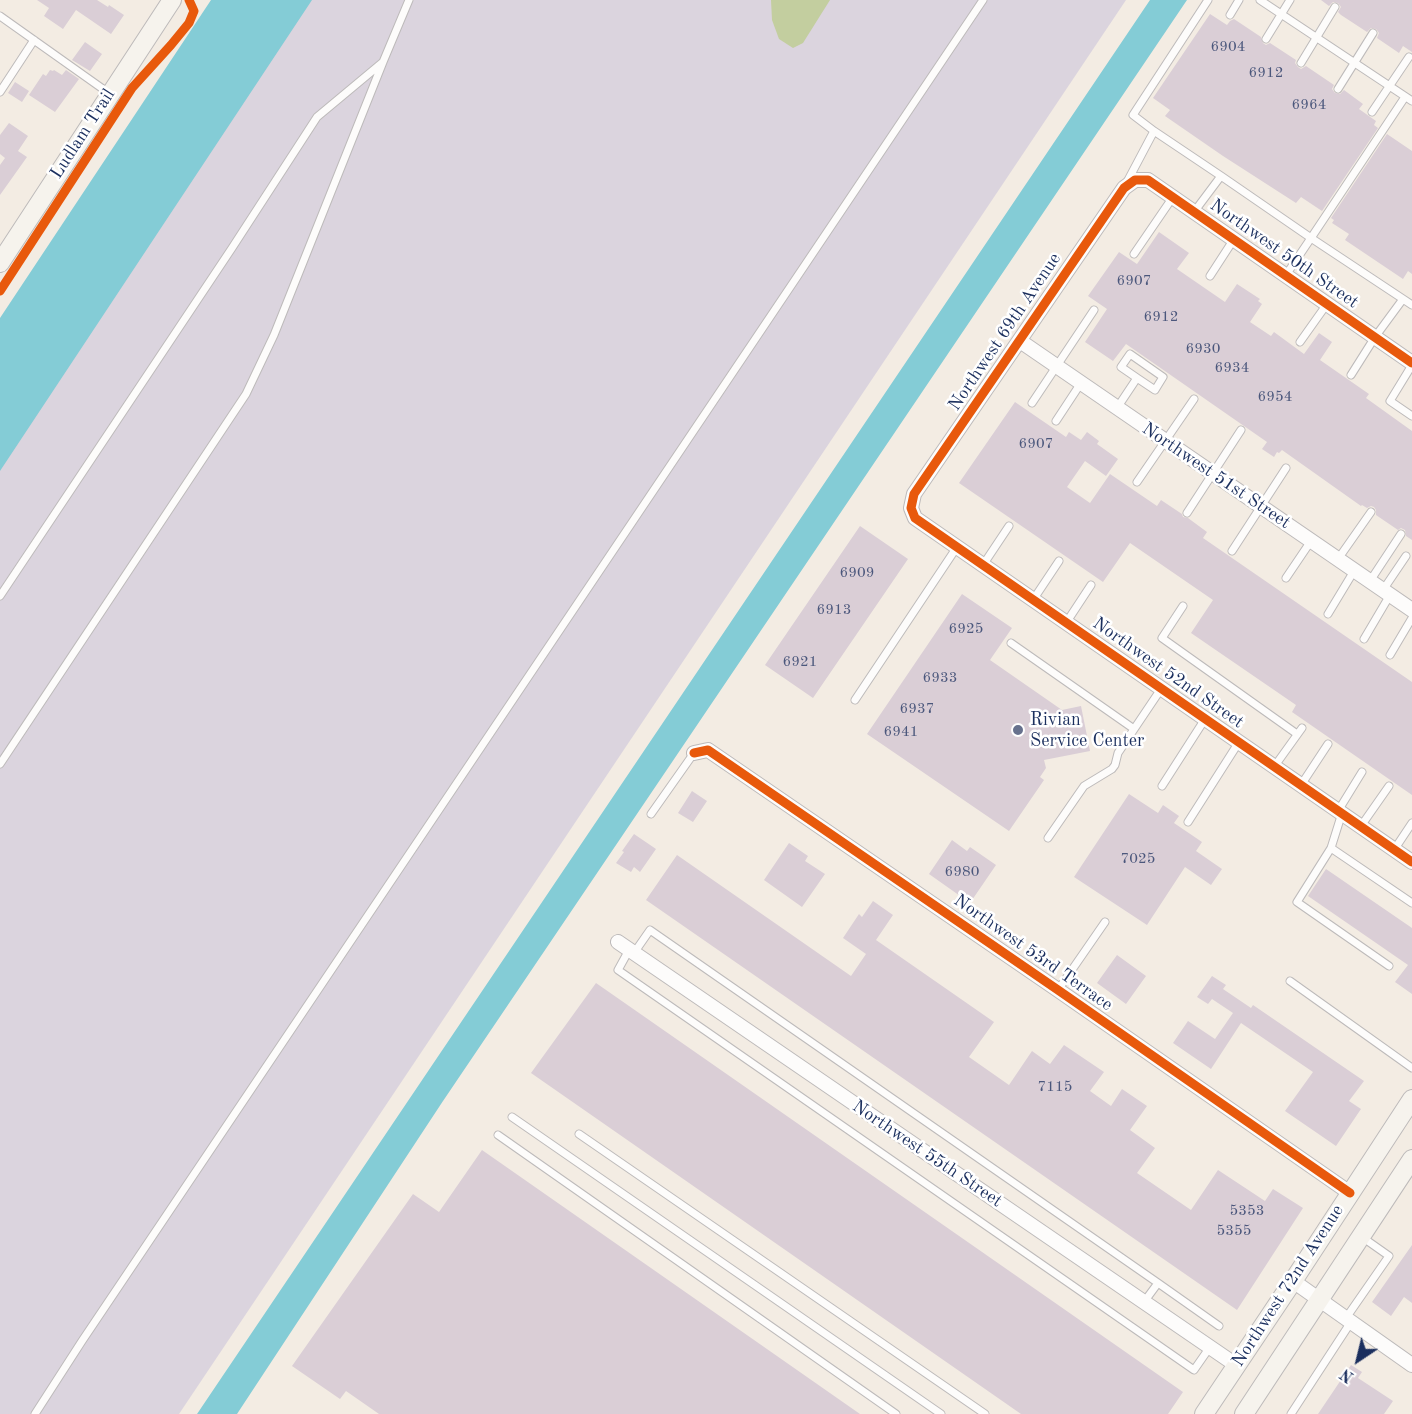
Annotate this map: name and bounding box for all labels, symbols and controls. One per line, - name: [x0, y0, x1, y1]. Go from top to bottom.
- house number: 6904: [1211, 38, 1245, 56]
- house number: 6912: [1249, 64, 1283, 82]
- street label: Ludlam Trail: [46, 85, 120, 183]
- house number: 6964: [1292, 96, 1326, 114]
- street label: Northwest 50th Street: [1206, 195, 1362, 313]
- street label: Northwest 69th Avenue: [944, 249, 1066, 415]
- house number: 6907: [1117, 272, 1151, 290]
- house number: 6912: [1144, 308, 1178, 326]
- house number: 6930: [1186, 340, 1220, 358]
- house number: 6934: [1215, 359, 1249, 377]
- house number: 6954: [1258, 388, 1292, 406]
- street label: Northwest 51st Street: [1138, 418, 1294, 534]
- house number: 6907: [1019, 435, 1053, 453]
- house number: 6909: [840, 564, 874, 582]
- house number: 6913: [817, 601, 851, 619]
- street label: Northwest 52nd Street: [1088, 613, 1248, 733]
- house number: 6925: [949, 620, 983, 638]
- house number: 6921: [783, 653, 817, 671]
- house number: 6933: [923, 669, 957, 687]
- house number: 6937: [900, 700, 934, 718]
- place label: Rivian Service Center: [1030, 709, 1144, 752]
- house number: 6941: [884, 723, 918, 741]
- marker: Rivian Service Center: [1011, 723, 1025, 737]
- house number: 7025: [1121, 850, 1155, 868]
- house number: 6980: [945, 863, 979, 881]
- street label: Northwest 53rd Terrace: [949, 890, 1117, 1016]
- house number: 7115: [1038, 1078, 1072, 1096]
- street label: Northwest 55th Street: [848, 1096, 1006, 1212]
- street label: Northwest 72nd Avenue: [1227, 1201, 1349, 1371]
- house number: 5353: [1230, 1202, 1264, 1220]
- house number: 5355: [1217, 1222, 1251, 1240]
- north arrow: [1328, 1330, 1388, 1390]
- text: N: [1338, 1365, 1357, 1385]

